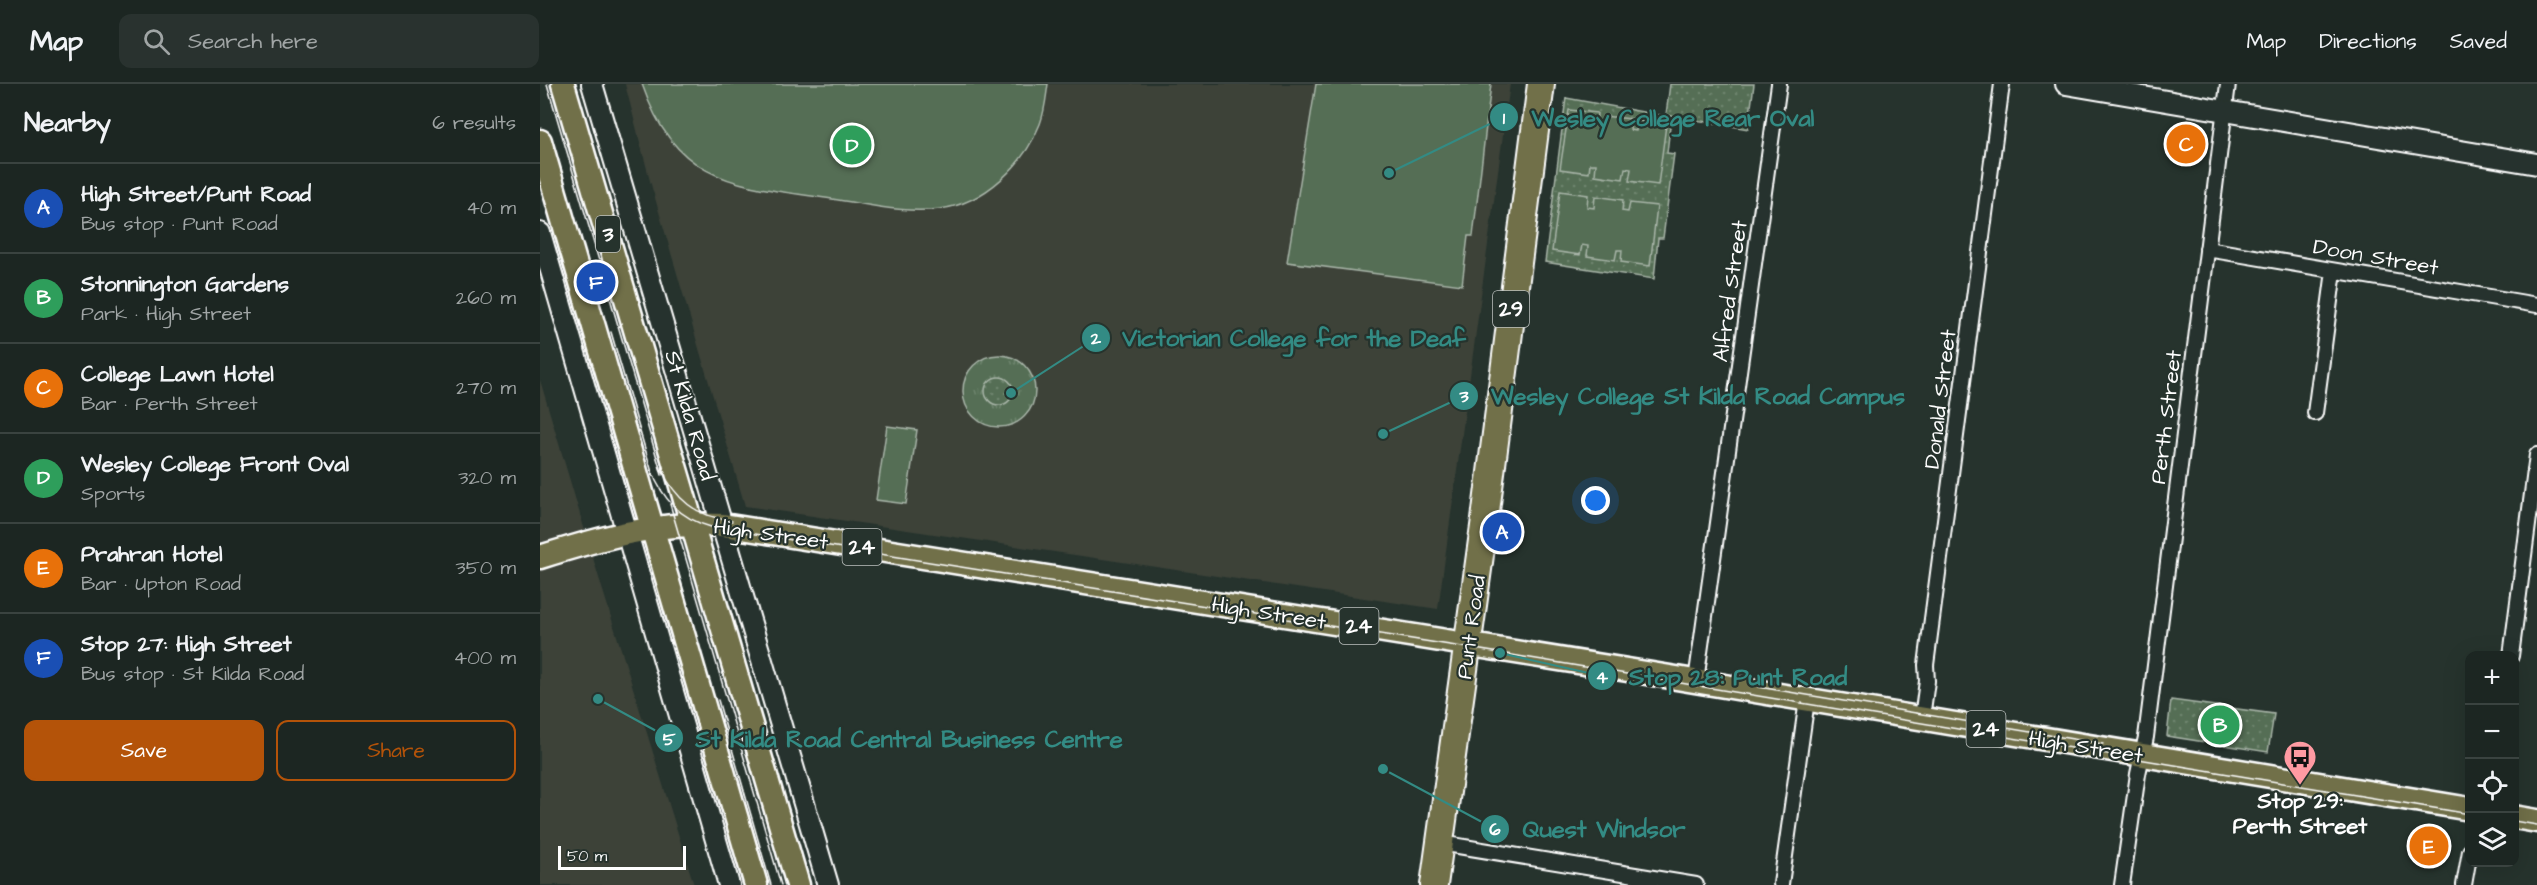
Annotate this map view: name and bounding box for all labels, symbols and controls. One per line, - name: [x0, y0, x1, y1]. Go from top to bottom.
- search box: [119, 14, 539, 68]
- text: Map: [30, 22, 83, 61]
- icon: search: [140, 25, 173, 58]
- text: Search here: [188, 26, 318, 57]
- text: Map: [2246, 27, 2286, 56]
- text: Directions: [2319, 27, 2417, 56]
- text: Saved: [2450, 27, 2507, 56]
- callout: Wesley College Rear Oval: [1489, 96, 1826, 138]
- text: Wesley College Rear Oval: [1531, 102, 1815, 138]
- text: Nearby: [24, 105, 111, 141]
- text: 1: [1503, 106, 1506, 131]
- text: 6 results: [432, 109, 516, 137]
- pin: D: [832, 122, 872, 168]
- pin: C: [2166, 122, 2206, 166]
- text: High Street/Punt Road: [81, 179, 311, 210]
- text: A: [37, 194, 50, 222]
- text: 40 m: [466, 194, 516, 222]
- text: Bus stop · Punt Road: [81, 210, 278, 238]
- road number: 3: [596, 216, 620, 252]
- street label: Alfred Street: [1705, 218, 1756, 364]
- street label: Doon Street: [2311, 231, 2441, 284]
- pin: F: [576, 260, 616, 304]
- text: Stonnington Gardens: [81, 269, 289, 300]
- text: B: [36, 284, 51, 312]
- text: 260 m: [456, 284, 516, 312]
- road number: 29: [1493, 291, 1529, 327]
- text: Park · High Street: [81, 300, 251, 328]
- callout: Victorian College for the Deaf: [1081, 317, 1478, 359]
- text: Victorian College for the Deaf: [1121, 322, 1467, 357]
- text: 2: [1090, 326, 1102, 351]
- street label: Donald Street: [1917, 328, 1964, 471]
- street label: St Kilda Road: [656, 347, 723, 484]
- street label: Perth Street: [2143, 348, 2190, 486]
- text: College Lawn Hotel: [81, 359, 274, 390]
- text: C: [36, 374, 51, 402]
- text: 270 m: [456, 374, 516, 402]
- callout: Wesley College St Kilda Road Campus: [1449, 375, 1917, 417]
- text: Wesley College St Kilda Road Campus: [1490, 380, 1905, 416]
- text: 3: [1458, 384, 1469, 409]
- text: Bar · Perth Street: [81, 390, 258, 418]
- text: Wesley College Front Oval: [81, 449, 349, 480]
- text: D: [37, 464, 50, 492]
- text: 320 m: [458, 464, 516, 492]
- text: Sports: [81, 480, 145, 508]
- your location: [1581, 486, 1610, 515]
- pin: A: [1482, 510, 1522, 554]
- street label: High Street: [711, 511, 830, 559]
- road number: 24: [842, 529, 882, 565]
- text: Prahran Hotel: [81, 539, 222, 570]
- text: E: [38, 554, 49, 582]
- text: 350 m: [455, 554, 516, 582]
- text: Bar · Upton Road: [81, 570, 241, 598]
- street label: Punt Road: [1449, 573, 1494, 681]
- street label: High Street: [1209, 589, 1328, 639]
- road number: 24: [1340, 608, 1378, 644]
- text: Stop 27: High Street: [81, 629, 292, 660]
- text: F: [37, 644, 50, 672]
- text: 400 m: [454, 644, 516, 672]
- map controls: [2465, 651, 2519, 867]
- button: +: [2465, 651, 2519, 705]
- callout: Stop 28: Punt Road: [1587, 655, 1859, 697]
- text: Bus stop · St Kilda Road: [81, 660, 304, 688]
- text: Stop 28: Punt Road: [1628, 661, 1848, 695]
- text: 4: [1596, 665, 1609, 690]
- pin: B: [2200, 702, 2240, 748]
- button: −: [2465, 705, 2519, 759]
- road number: 24: [1966, 711, 2006, 747]
- callout: St Kilda Road Central Business Centre: [654, 717, 1135, 759]
- button: Save: [24, 720, 264, 781]
- button: Share: [276, 720, 516, 781]
- text: St Kilda Road Central Business Centre: [694, 723, 1123, 757]
- street label: High Street: [2026, 723, 2145, 773]
- text: 5: [663, 727, 676, 752]
- bus stop icon: Stop 29: Perth Street: [2282, 739, 2318, 786]
- button: locate: [2465, 759, 2519, 813]
- place label: Stop 29: Perth Street: [2233, 786, 2368, 842]
- callout: Quest Windsor: [1480, 808, 1697, 850]
- text: Quest Windsor: [1523, 813, 1686, 847]
- button: layers: [2465, 813, 2519, 867]
- text: 6: [1489, 817, 1501, 842]
- pin: E: [2410, 824, 2448, 868]
- scale bar: [558, 843, 686, 870]
- text: 50 m: [567, 845, 607, 867]

